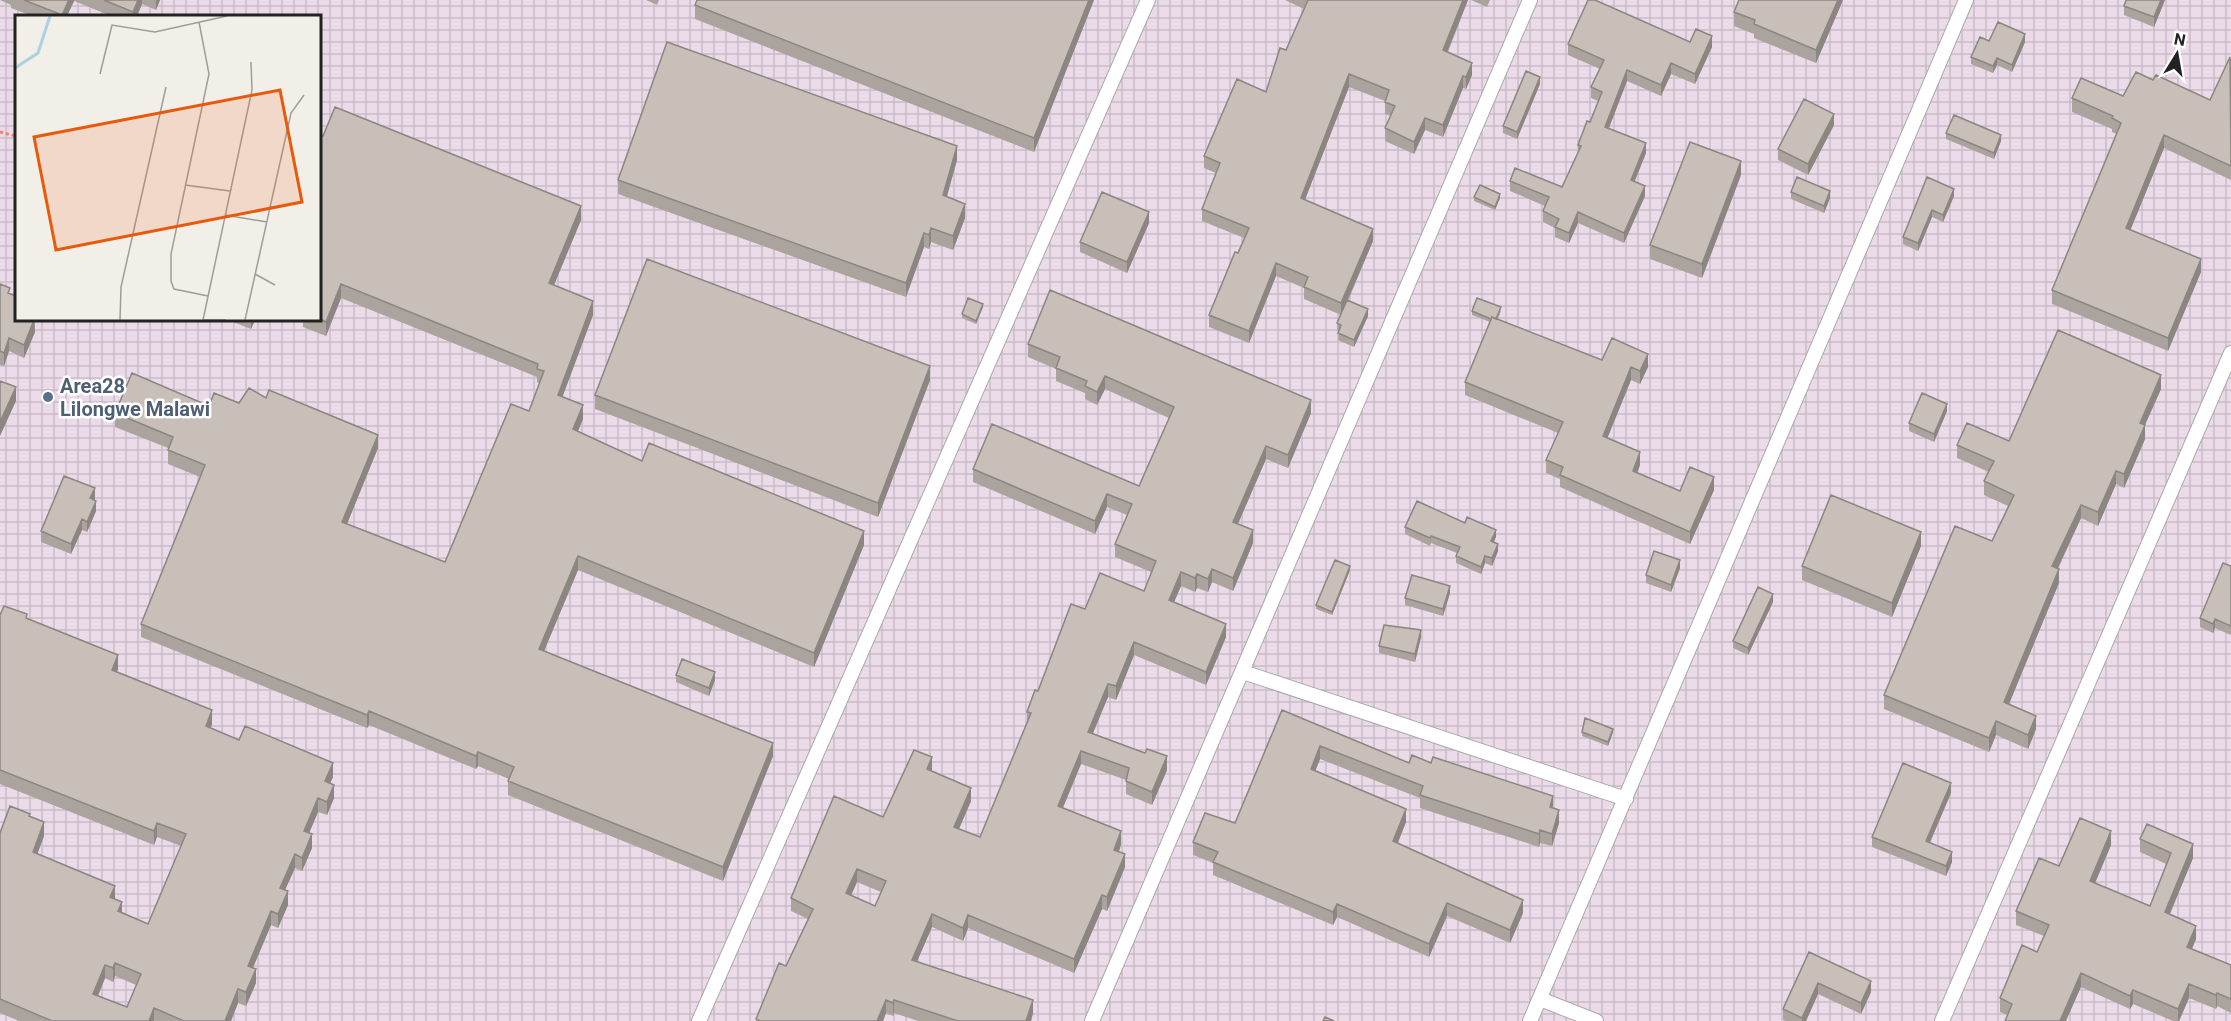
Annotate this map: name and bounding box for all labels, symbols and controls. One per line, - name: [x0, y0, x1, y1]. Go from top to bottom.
- inset map: [15, 15, 321, 321]
- north arrow: [2147, 24, 2207, 84]
- text: N: [2172, 29, 2187, 50]
- place label: Area28 Lilongwe Malawi: [60, 374, 210, 421]
- marker: Area28 Lilongwe Malawi: [41, 390, 55, 404]

